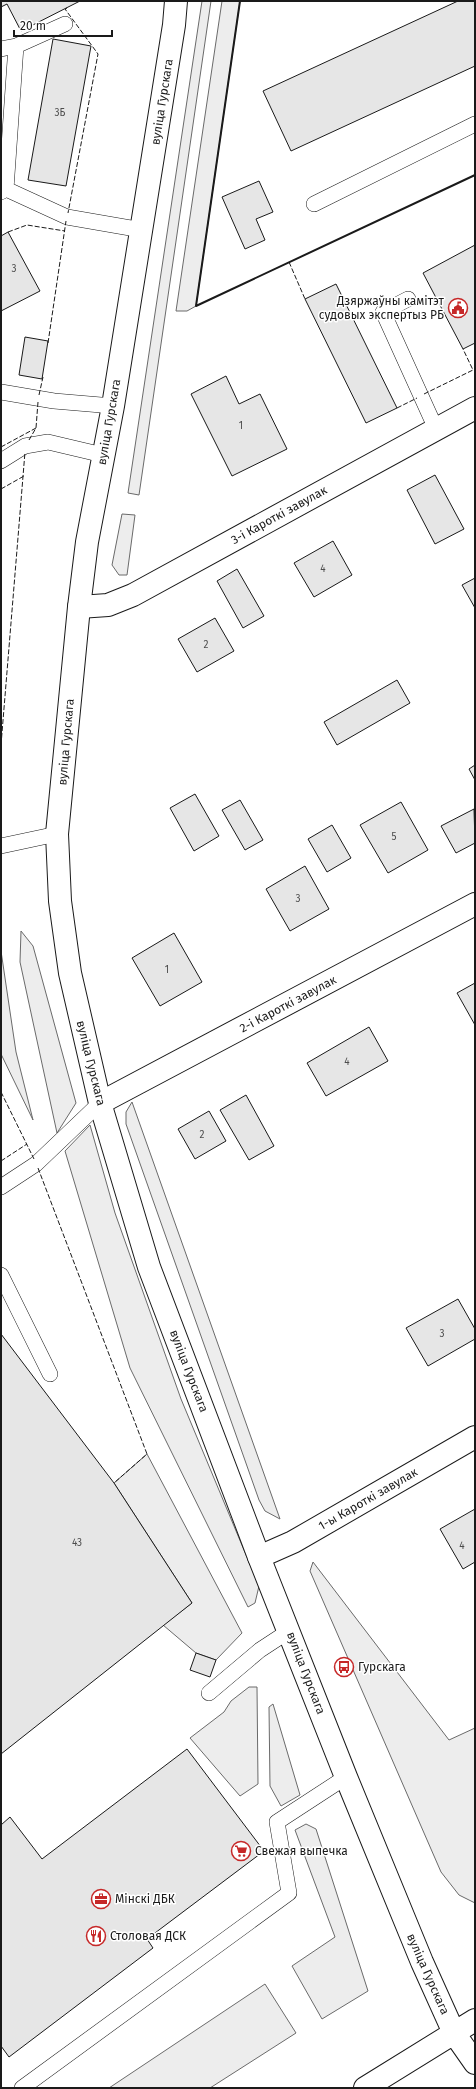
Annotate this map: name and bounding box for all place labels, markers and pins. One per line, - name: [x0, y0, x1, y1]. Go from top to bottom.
- place label: Дзяржаўны камітэт судовых экспертыз РБ: [319, 294, 445, 322]
- public building icon: Дзяржаўны камітэт судовых экспертыз РБ: [447, 297, 469, 319]
- bus stop icon: Гурскага: [333, 1656, 355, 1678]
- place label: Гурскага: [358, 1660, 406, 1674]
- supermarket icon: Свежая выпечка: [230, 1840, 252, 1862]
- place label: Свежая выпечка: [255, 1844, 348, 1858]
- office icon: Мінскі ДБК: [90, 1888, 112, 1910]
- place label: Мінскі ДБК: [115, 1892, 175, 1906]
- restaurant icon: Столовая ДСК: [85, 1925, 107, 1947]
- place label: Столовая ДСК: [110, 1929, 186, 1943]

